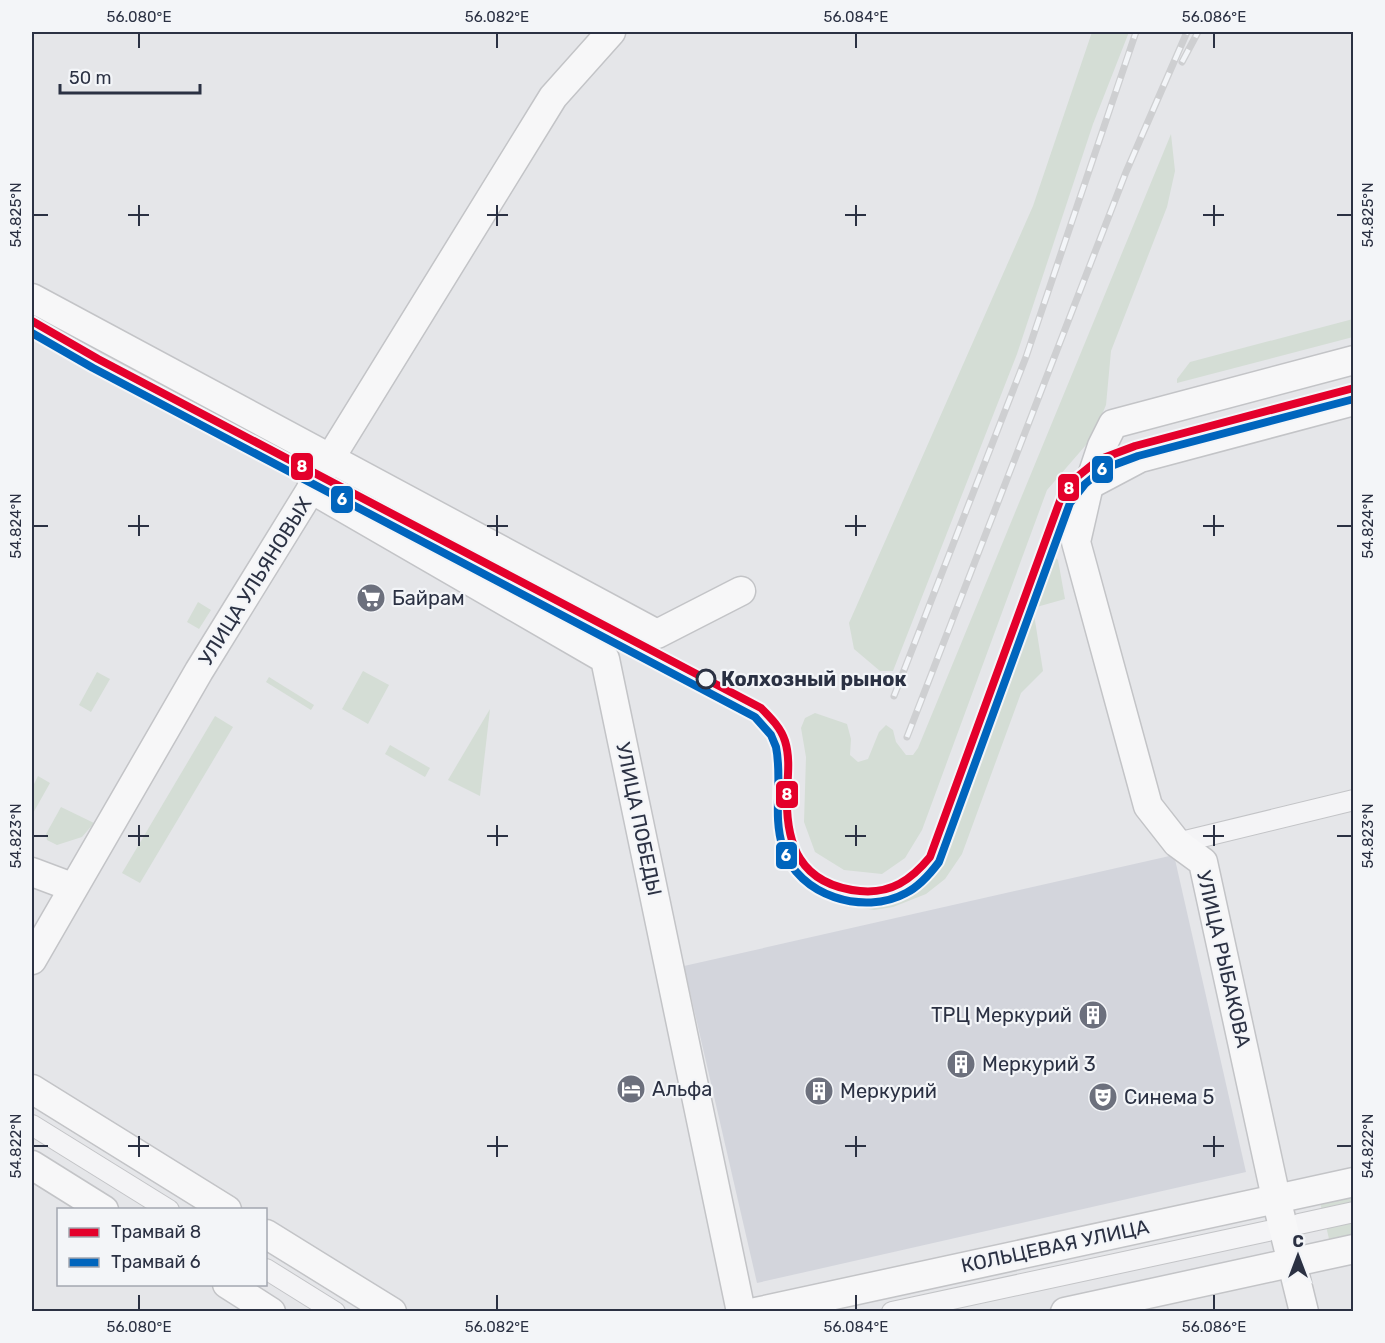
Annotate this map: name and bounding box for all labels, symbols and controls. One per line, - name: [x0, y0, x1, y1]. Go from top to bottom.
- text: 56.080°E: [106, 8, 172, 26]
- text: 56.082°E: [465, 8, 529, 26]
- text: 56.084°E: [824, 8, 888, 26]
- text: 56.086°E: [1182, 8, 1246, 26]
- scale bar: [60, 57, 200, 95]
- text: 50 m: [69, 67, 112, 89]
- text: 54.825°N: [7, 182, 25, 248]
- text: 54.825°N: [1359, 182, 1377, 248]
- line badge: 8: [290, 452, 314, 481]
- line badge: 6: [1091, 455, 1114, 484]
- text: 8: [297, 457, 308, 476]
- text: 6: [1097, 460, 1107, 479]
- line badge: 8: [1057, 473, 1080, 502]
- text: 8: [1064, 479, 1075, 498]
- line badge: 6: [330, 485, 354, 514]
- text: 6: [337, 490, 347, 509]
- street label: УЛИЦА УЛЬЯНОВЫХ: [193, 492, 317, 670]
- text: 54.824°N: [7, 493, 25, 559]
- text: 54.824°N: [1359, 493, 1377, 559]
- supermarket icon: Байрам: [355, 582, 387, 614]
- place label: Байрам: [392, 586, 465, 610]
- place label: Колхозный рынок: [721, 667, 907, 691]
- marker: Колхозный рынок: [696, 669, 716, 689]
- street label: УЛИЦА ПОБЕДЫ: [611, 740, 667, 898]
- line badge: 8: [775, 780, 799, 809]
- text: 8: [782, 785, 793, 804]
- text: 54.823°N: [7, 803, 25, 869]
- text: 54.823°N: [1359, 803, 1377, 869]
- line badge: 6: [775, 841, 798, 870]
- text: 6: [781, 846, 791, 865]
- street label: УЛИЦА РЫБАКОВА: [1192, 868, 1256, 1050]
- building icon: ТРЦ Меркурий: [1077, 999, 1109, 1031]
- place label: ТРЦ Меркурий: [931, 1003, 1072, 1027]
- building icon: Меркурий 3: [945, 1048, 977, 1080]
- place label: Меркурий 3: [982, 1052, 1096, 1076]
- hotel icon: Альфа: [615, 1073, 647, 1105]
- building icon: Меркурий: [803, 1075, 835, 1107]
- place label: Альфа: [652, 1077, 712, 1101]
- place label: Меркурий: [840, 1079, 937, 1103]
- theatre icon: Синема 5: [1087, 1081, 1119, 1113]
- place label: Синема 5: [1124, 1085, 1214, 1109]
- text: 54.822°N: [7, 1113, 25, 1179]
- text: 54.822°N: [1359, 1113, 1377, 1179]
- legend: [57, 1208, 267, 1286]
- street label: КОЛЬЦЕВАЯ УЛИЦА: [959, 1214, 1151, 1278]
- text: Трамвай 8: [111, 1221, 201, 1243]
- north arrow: [1268, 1226, 1328, 1286]
- text: С: [1292, 1232, 1304, 1251]
- text: Трамвай 6: [111, 1251, 201, 1273]
- text: 56.080°E: [106, 1318, 172, 1336]
- text: 56.082°E: [465, 1318, 529, 1336]
- text: 56.084°E: [824, 1318, 888, 1336]
- text: 56.086°E: [1182, 1318, 1246, 1336]

